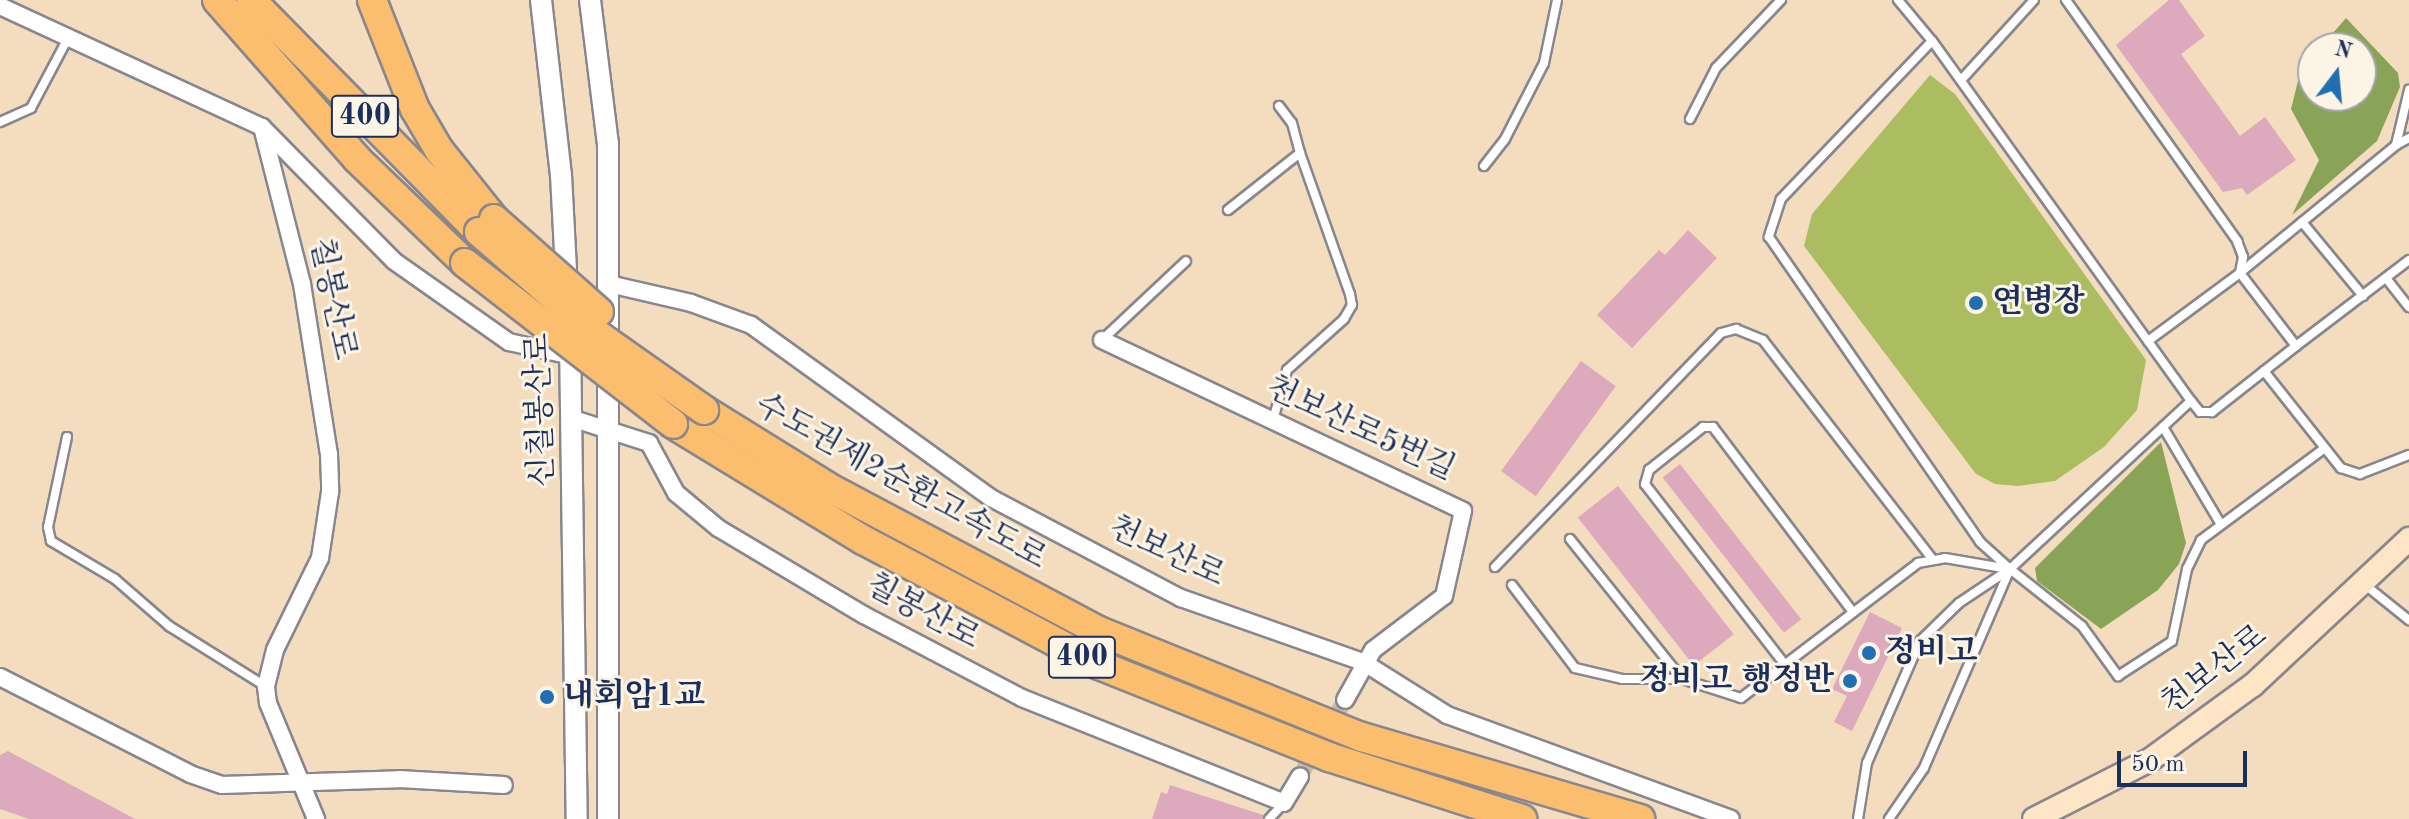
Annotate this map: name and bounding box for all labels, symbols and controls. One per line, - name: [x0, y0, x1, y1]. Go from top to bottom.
- north arrow: [2297, 32, 2377, 112]
- text: N: [2332, 38, 2354, 64]
- road number: 400: [329, 90, 401, 142]
- street label: 칠봉산로: [299, 235, 363, 363]
- place label: 연병장: [1992, 284, 2085, 322]
- marker: 연병장: [1967, 294, 1985, 312]
- street label: 신칠봉산로: [520, 332, 564, 488]
- street label: 천보산로5번길: [1259, 369, 1461, 491]
- street label: 수도권제2순환고속도로: [747, 387, 1053, 579]
- street label: 천보산로: [1102, 509, 1230, 597]
- street label: 칠봉산로: [858, 567, 986, 659]
- street label: 천보산로: [2154, 618, 2276, 724]
- road number: 400: [1046, 631, 1118, 683]
- place label: 정비고: [1885, 634, 1978, 672]
- marker: 정비고: [1860, 644, 1878, 662]
- place label: 정비고 행정반: [1640, 662, 1834, 700]
- marker: 정비고 행정반: [1841, 672, 1859, 690]
- place label: 내회암1교: [563, 678, 705, 716]
- marker: 내회암1교: [538, 688, 556, 706]
- scale bar: [2121, 735, 2251, 785]
- text: 50 m: [2131, 753, 2185, 777]

